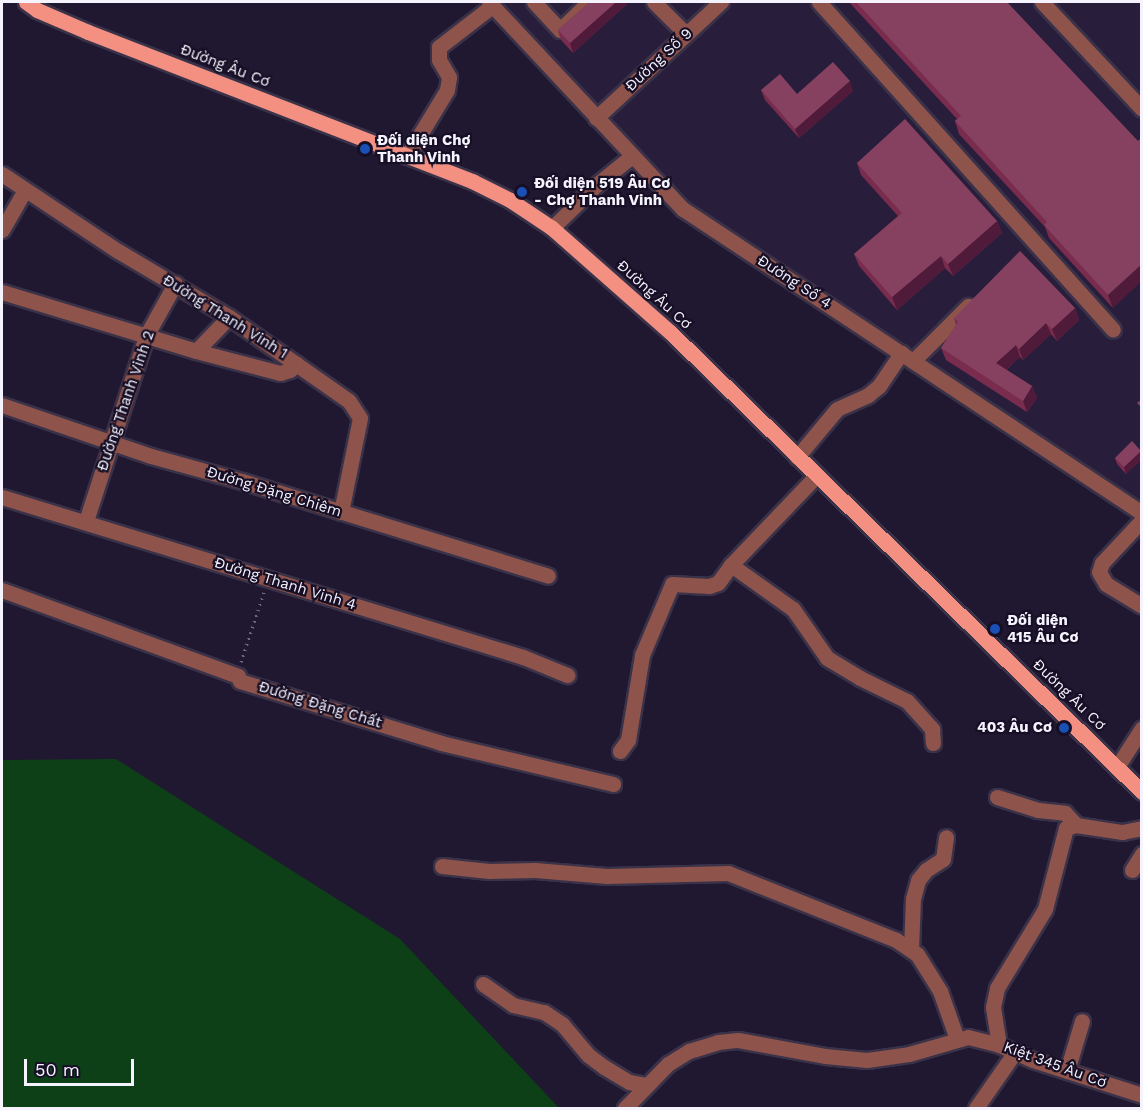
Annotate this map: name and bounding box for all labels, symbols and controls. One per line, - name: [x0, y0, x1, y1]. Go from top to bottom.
- street label: Đường Số 9: [622, 25, 696, 95]
- street label: Đường Âu Cơ: [177, 41, 273, 91]
- place label: Đối diện Chợ Thanh Vinh: [377, 131, 471, 166]
- marker: Đối diện Chợ Thanh Vinh: [358, 142, 372, 156]
- place label: Đối diện 519 Âu Cơ - Chợ Thanh Vinh: [534, 174, 671, 209]
- marker: Đối diện 519 Âu Cơ - Chợ Thanh Vinh: [515, 185, 529, 199]
- street label: Đường Số 4: [754, 251, 834, 313]
- street label: Đường Âu Cơ: [613, 256, 695, 334]
- street label: Đường Thanh Vinh 1: [159, 271, 291, 363]
- street label: Đường Thanh Vinh 2: [93, 328, 159, 474]
- street label: Đường Đặng Chiêm: [204, 463, 344, 521]
- street label: Đường Thanh Vinh 4: [211, 554, 359, 614]
- place label: Đối diện 415 Âu Cơ: [1007, 611, 1079, 646]
- marker: Đối diện 415 Âu Cơ: [988, 622, 1002, 636]
- street label: Đường Âu Cơ: [1029, 655, 1109, 735]
- street label: Đường Đặng Chất: [256, 678, 384, 732]
- place label: 403 Âu Cơ: [977, 719, 1052, 737]
- marker: 403 Âu Cơ: [1057, 721, 1071, 735]
- street label: Kiệt 345 Âu Cơ: [1001, 1038, 1109, 1092]
- scale bar: [27, 1047, 136, 1085]
- text: 50 m: [35, 1059, 80, 1080]

